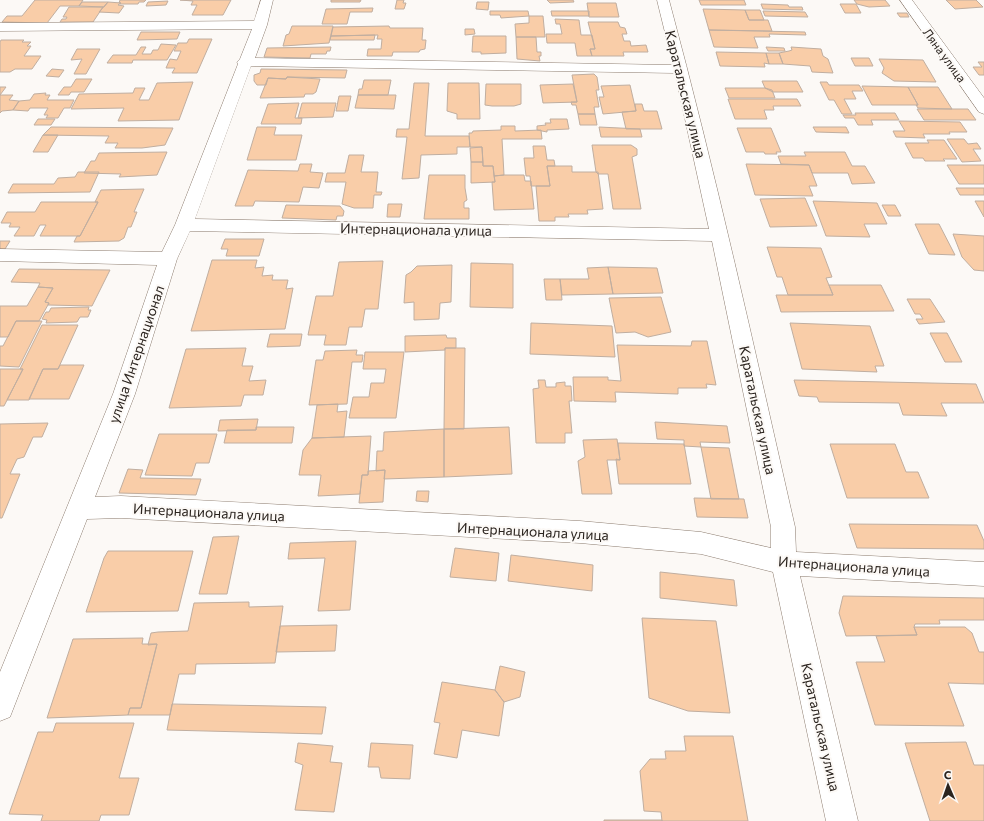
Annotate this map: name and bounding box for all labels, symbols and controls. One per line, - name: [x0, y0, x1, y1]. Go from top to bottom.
- street label: Ляна улица: [921, 25, 969, 85]
- street label: Каратальская улица: [662, 28, 710, 160]
- street label: Интернационала улица: [340, 219, 492, 239]
- street label: улица Интернационал: [104, 283, 168, 425]
- street label: Каратальская улица: [736, 344, 780, 476]
- street label: Интернационала улица: [133, 500, 285, 524]
- street label: Интернационала улица: [457, 519, 609, 543]
- street label: Интернационала улица: [778, 552, 930, 580]
- street label: Каратальская улица: [798, 661, 844, 793]
- north arrow: [928, 765, 968, 805]
- text: С: [944, 768, 952, 781]

